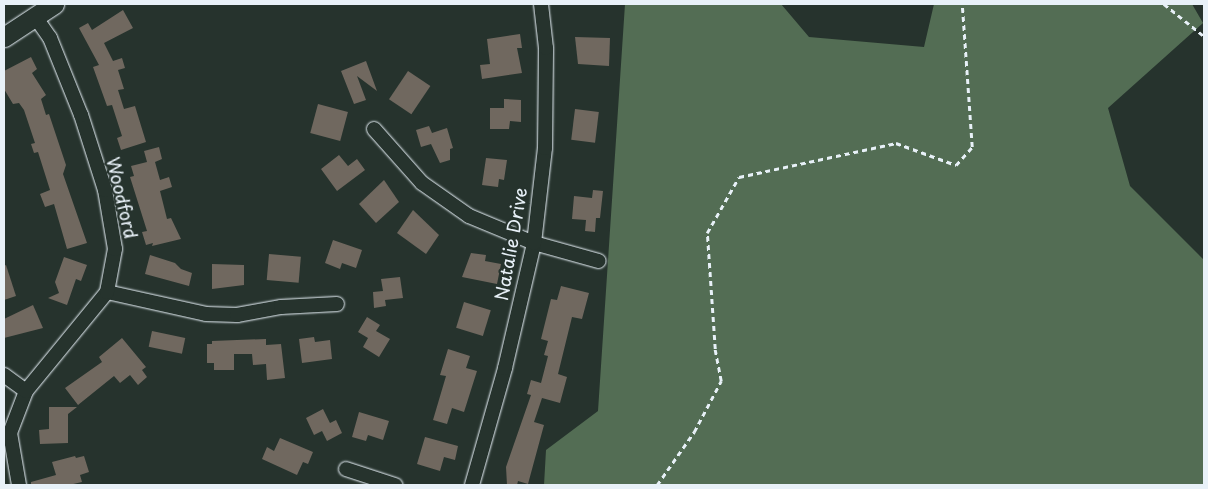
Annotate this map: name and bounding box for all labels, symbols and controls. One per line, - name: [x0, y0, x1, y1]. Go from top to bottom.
- street label: Woodford: [102, 155, 142, 241]
- street label: Natalie Drive: [490, 185, 532, 303]

